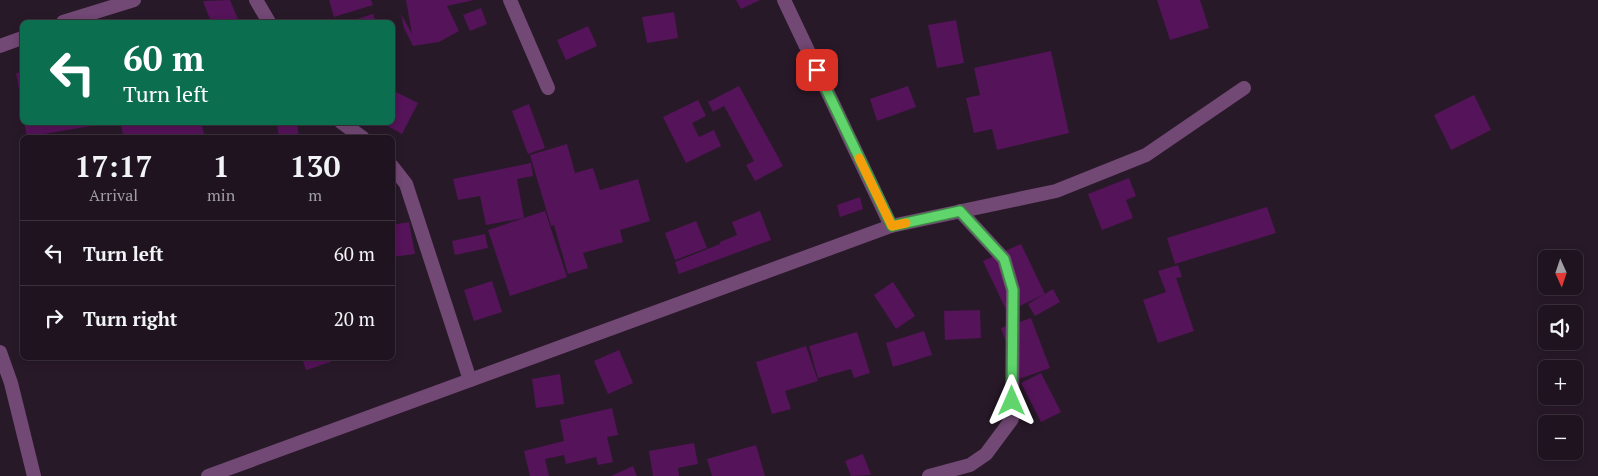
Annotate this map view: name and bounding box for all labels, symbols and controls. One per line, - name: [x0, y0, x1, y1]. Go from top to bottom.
- text: 60 m: [123, 35, 204, 81]
- icon: left: [40, 40, 105, 105]
- pin: [796, 49, 838, 91]
- icon: arrive: [803, 56, 831, 84]
- text: Turn left: [123, 79, 209, 108]
- text: 17:17: [74, 146, 153, 186]
- text: 1: [213, 146, 230, 186]
- text: 130: [290, 146, 341, 186]
- text: Arrival: [89, 184, 138, 206]
- text: min: [207, 184, 235, 206]
- text: m: [308, 184, 322, 206]
- icon: left: [40, 239, 68, 267]
- text: Turn left: [83, 241, 164, 266]
- text: 60 m: [334, 241, 375, 266]
- north arrow: [1538, 250, 1582, 295]
- map controls: [1538, 250, 1583, 460]
- icon: right: [40, 304, 68, 332]
- button: sound: [1538, 305, 1583, 350]
- text: Turn right: [83, 306, 177, 331]
- text: 20 m: [334, 306, 375, 331]
- button: +: [1538, 360, 1583, 405]
- position arrow: [985, 374, 1037, 426]
- button: −: [1538, 415, 1583, 460]

